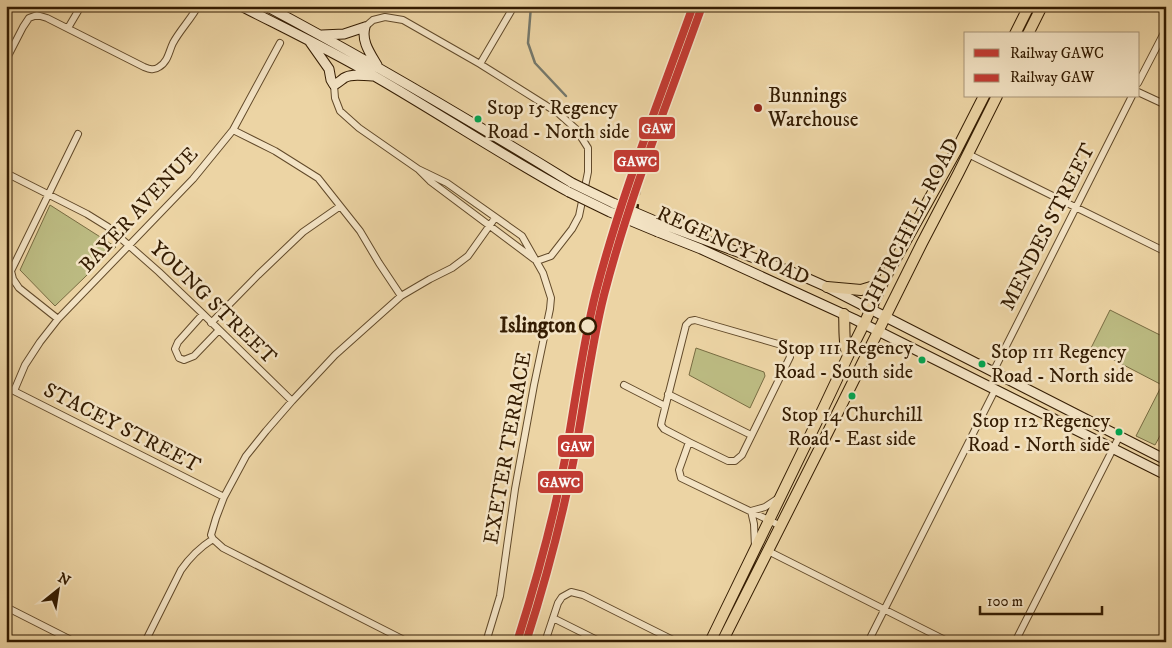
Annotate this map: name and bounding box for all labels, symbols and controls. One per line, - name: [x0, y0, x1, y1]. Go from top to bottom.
- legend: [964, 32, 1140, 98]
- text: Railway GAWC: [1010, 44, 1104, 63]
- text: Railway GAW: [1010, 68, 1094, 87]
- place label: Bunnings Warehouse: [767, 83, 859, 133]
- place label: Stop 15 Regency Road - North side: [487, 96, 630, 145]
- marker: Bunnings Warehouse: [752, 102, 764, 114]
- marker: Stop 15 Regency Road - North side: [473, 114, 483, 124]
- line badge: GAW: [638, 116, 676, 140]
- text: GAW: [641, 120, 674, 138]
- street label: CHURCHILL ROAD: [854, 134, 966, 318]
- street label: MENDES STREET: [995, 139, 1101, 315]
- street label: BAYER AVENUE: [74, 142, 204, 278]
- line badge: GAWC: [613, 149, 660, 173]
- text: GAWC: [617, 153, 657, 171]
- street label: REGENCY ROAD: [653, 201, 813, 291]
- street label: YOUNG STREET: [144, 236, 282, 370]
- place label: Islington: [500, 313, 577, 339]
- marker: Islington: [579, 317, 597, 335]
- place label: Stop 111 Regency Road - South side: [774, 336, 913, 385]
- place label: Stop 111 Regency Road - North side: [991, 340, 1134, 389]
- street label: EXETER TERRACE: [478, 350, 538, 546]
- marker: Stop 111 Regency Road - South side: [917, 355, 927, 365]
- marker: Stop 111 Regency Road - North side: [977, 359, 987, 369]
- street label: STACEY STREET: [39, 377, 205, 479]
- marker: Stop 14 Churchill Road - East side: [847, 391, 857, 401]
- place label: Stop 14 Churchill Road - East side: [781, 403, 923, 452]
- place label: Stop 112 Regency Road - North side: [968, 409, 1111, 458]
- marker: Stop 112 Regency Road - North side: [1114, 427, 1124, 437]
- line badge: GAW: [557, 434, 595, 458]
- text: GAW: [560, 438, 593, 456]
- line badge: GAWC: [537, 470, 584, 494]
- text: GAWC: [540, 474, 580, 492]
- north arrow: [32, 566, 82, 616]
- text: N: [55, 569, 74, 591]
- scale bar: [980, 583, 1102, 615]
- text: 100 m: [987, 592, 1023, 611]

